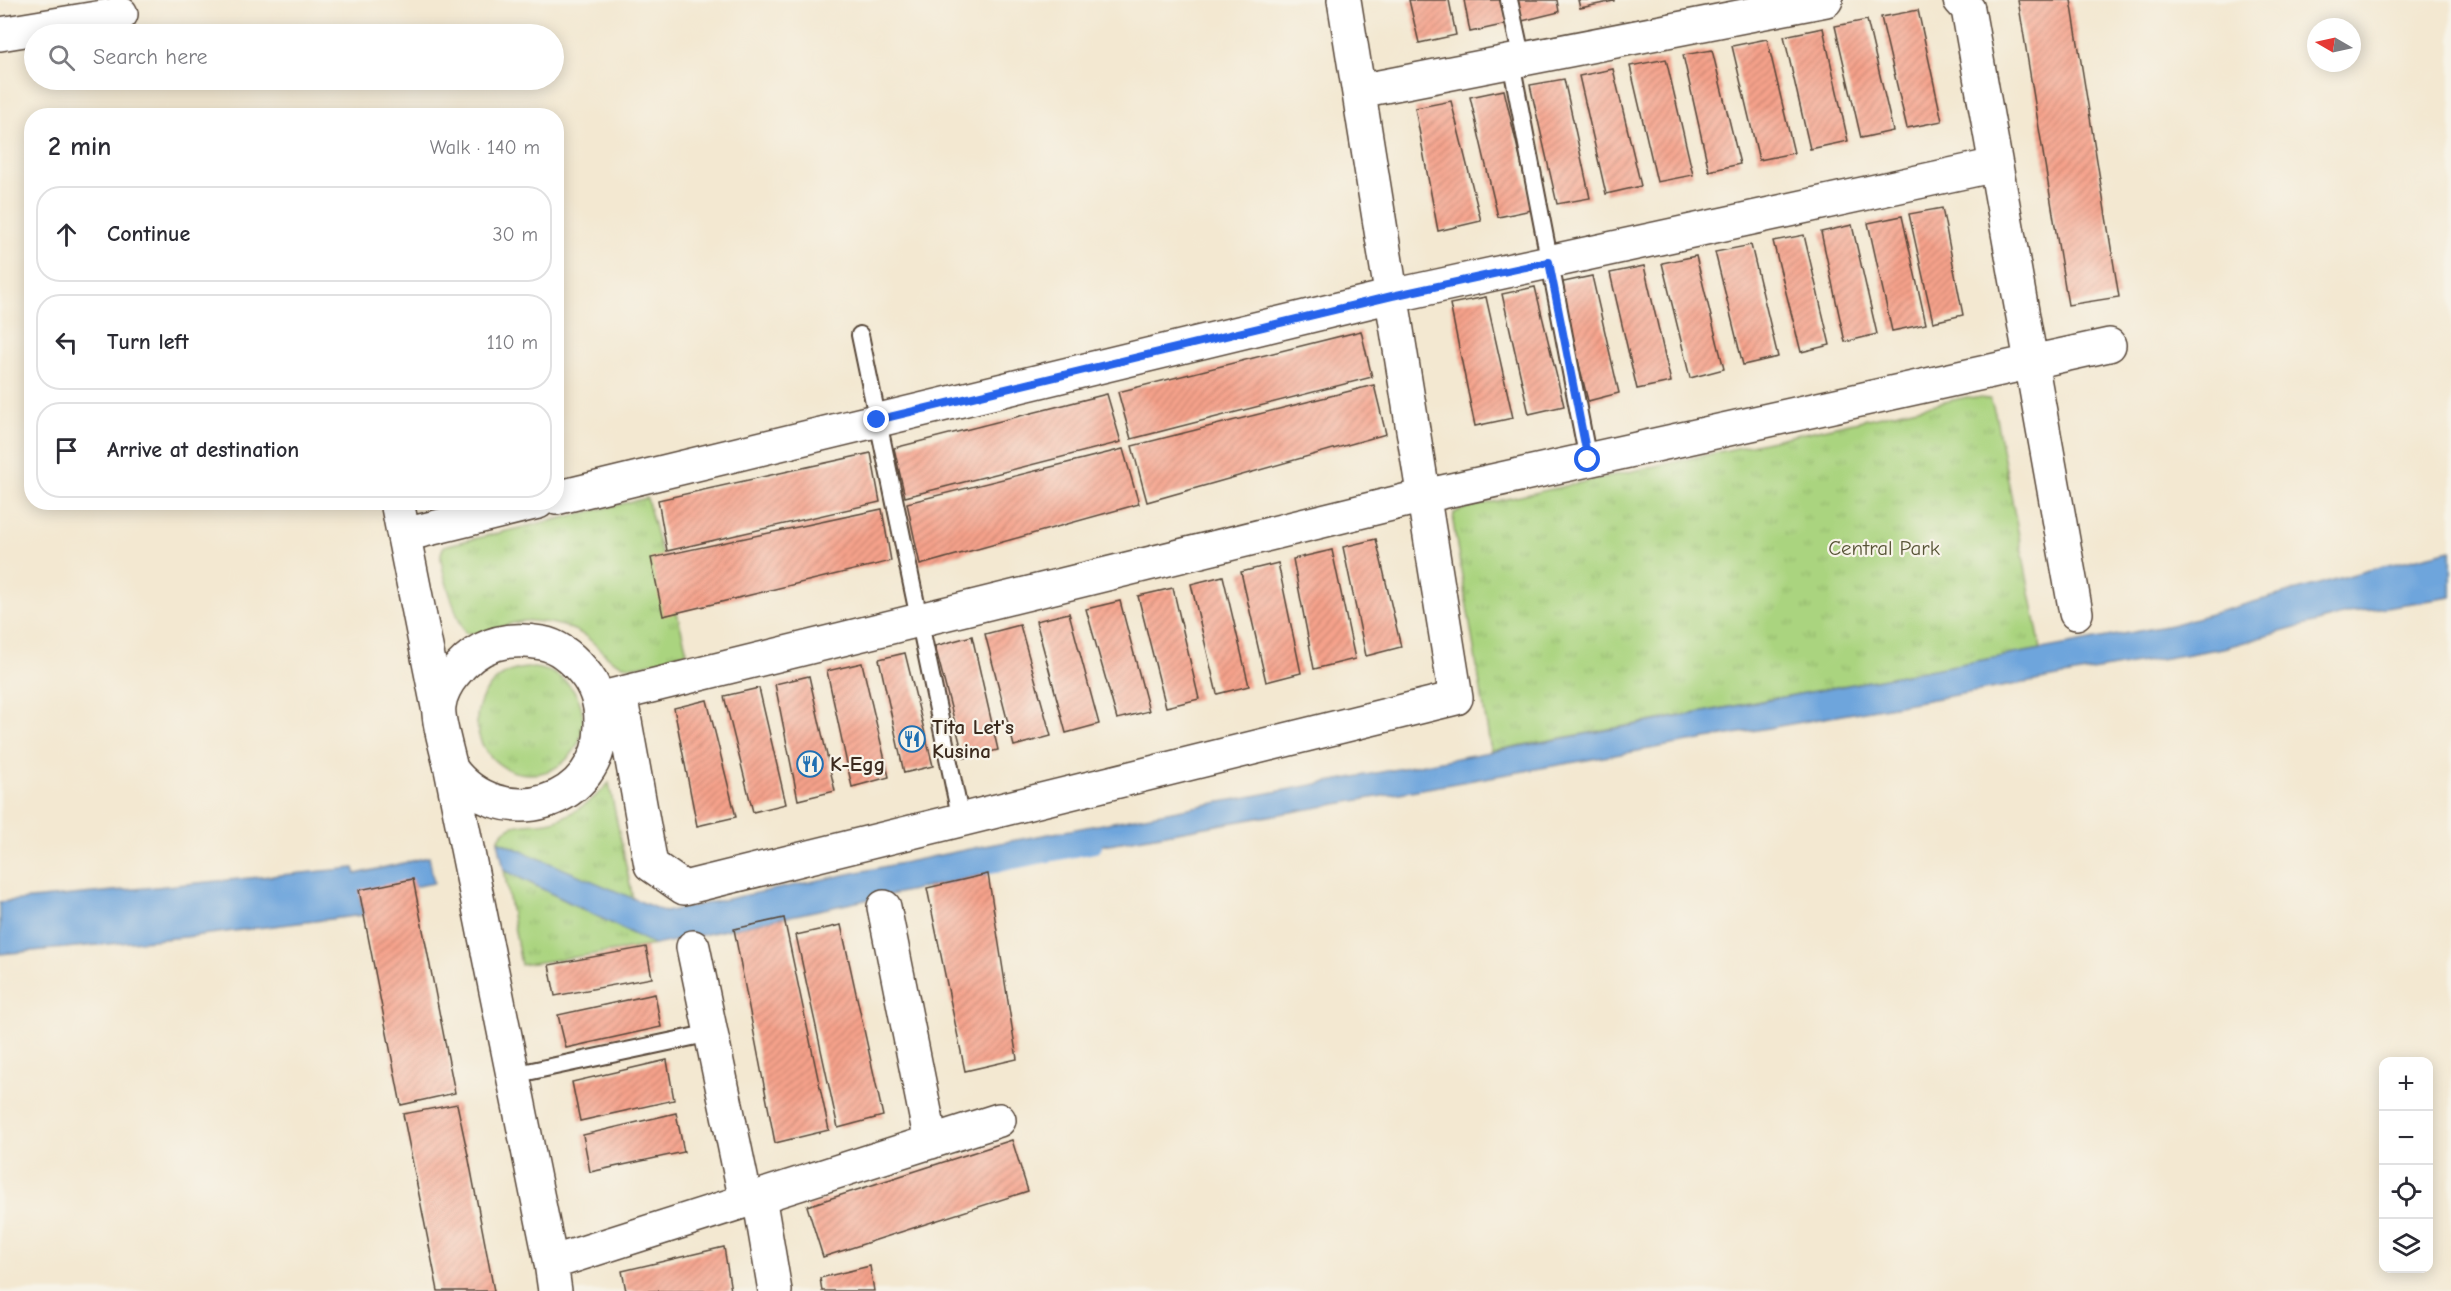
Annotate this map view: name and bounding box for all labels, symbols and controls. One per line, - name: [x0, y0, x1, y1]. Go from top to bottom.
- north arrow: [2307, 18, 2361, 72]
- search box: [24, 24, 564, 90]
- icon: search: [45, 41, 78, 74]
- text: Search here: [93, 44, 208, 70]
- text: 2 min: [48, 132, 111, 162]
- text: Walk · 140 m: [430, 136, 540, 159]
- icon: ahead: [50, 218, 83, 251]
- text: Continue: [107, 221, 190, 247]
- text: 30 m: [492, 223, 538, 246]
- icon: left: [50, 326, 83, 359]
- text: Turn left: [107, 329, 189, 355]
- text: 110 m: [487, 331, 538, 354]
- route end: [863, 406, 889, 432]
- icon: arrive: [50, 434, 83, 467]
- text: Arrive at destination: [107, 437, 299, 463]
- route start: [1574, 446, 1600, 472]
- park label: Central Park: [1828, 536, 1940, 560]
- place label: Tita Let's Kusina: [932, 715, 1014, 763]
- restaurant icon: Tita Let's Kusina: [897, 724, 927, 754]
- restaurant icon: K-Egg: [795, 749, 825, 779]
- place label: K-Egg: [830, 752, 885, 776]
- map controls: [2379, 1057, 2433, 1273]
- button: +: [2379, 1057, 2433, 1111]
- button: −: [2379, 1111, 2433, 1165]
- button: locate: [2379, 1165, 2433, 1219]
- button: layers: [2379, 1219, 2433, 1273]

